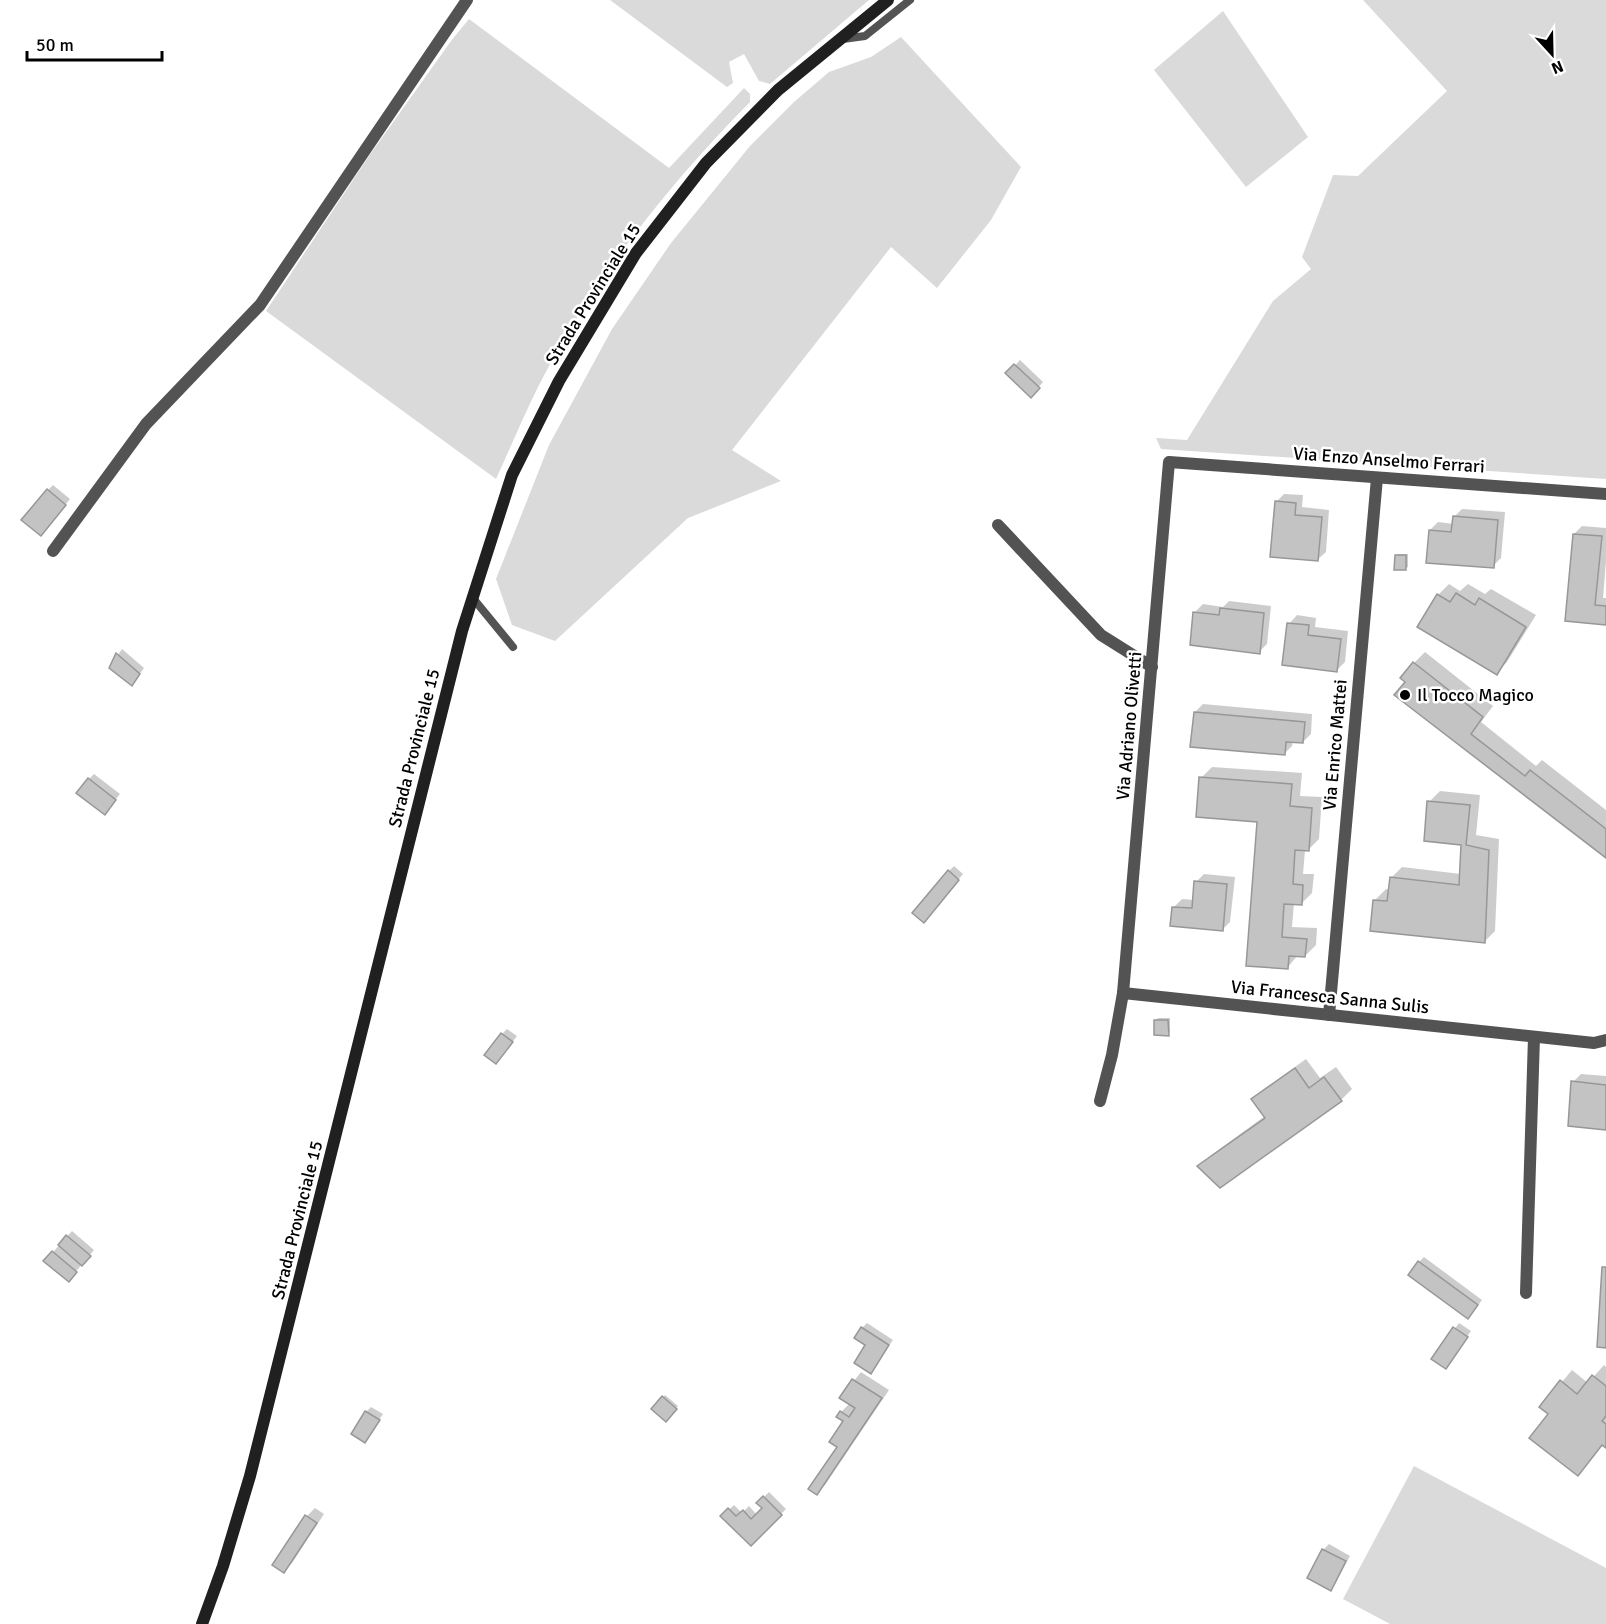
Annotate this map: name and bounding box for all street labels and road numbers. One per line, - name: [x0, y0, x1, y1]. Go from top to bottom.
- street label: Strada Provinciale 15: [541, 219, 645, 369]
- street label: Via Enzo Anselmo Ferrari: [1292, 442, 1486, 478]
- street label: Via Adriano Olivetti: [1112, 651, 1146, 801]
- street label: Strada Provinciale 15: [384, 666, 444, 830]
- street label: Via Enrico Mattei: [1318, 678, 1352, 812]
- street label: Via Francesca Sanna Sulis: [1230, 976, 1430, 1018]
- street label: Strada Provinciale 15: [267, 1138, 327, 1302]

